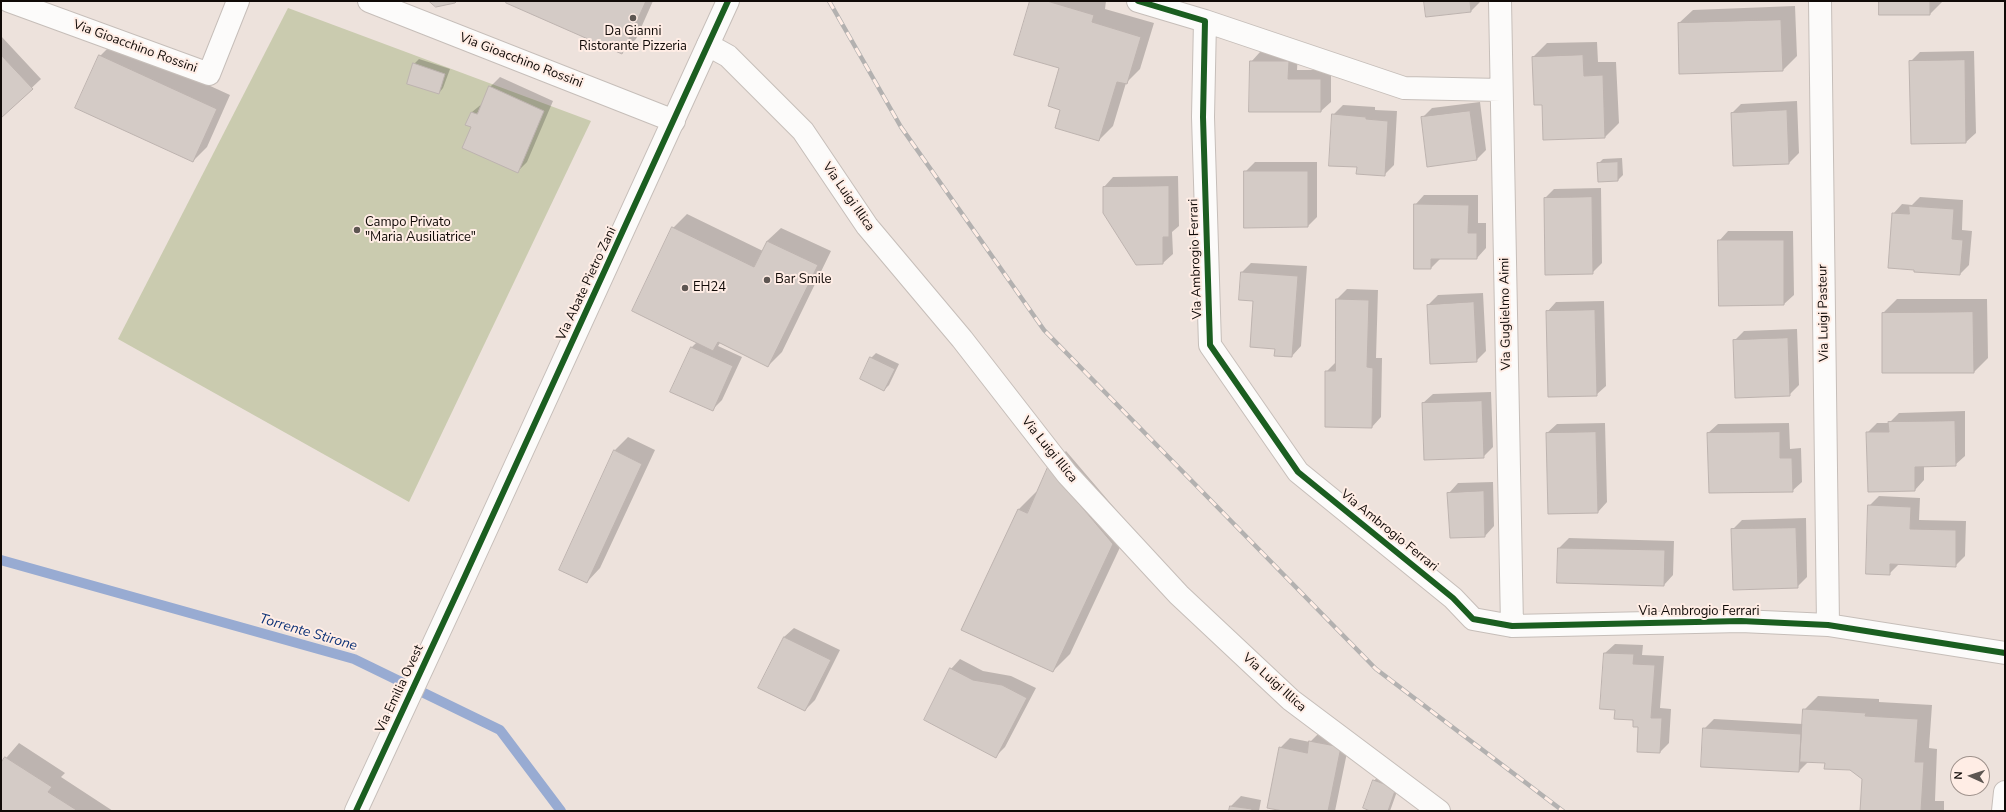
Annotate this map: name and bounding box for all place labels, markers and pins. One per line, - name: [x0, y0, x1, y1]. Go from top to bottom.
- marker: Da Gianni Ristorante Pizzeria: [628, 13, 638, 23]
- place label: Da Gianni Ristorante Pizzeria: [579, 24, 687, 55]
- place label: Campo Privato "Maria Ausiliatrice": [365, 215, 476, 246]
- marker: Campo Privato "Maria Ausiliatrice": [352, 225, 362, 235]
- place label: Bar Smile: [775, 272, 832, 288]
- marker: Bar Smile: [762, 275, 772, 285]
- place label: EH24: [693, 280, 726, 296]
- marker: EH24: [680, 283, 690, 293]

